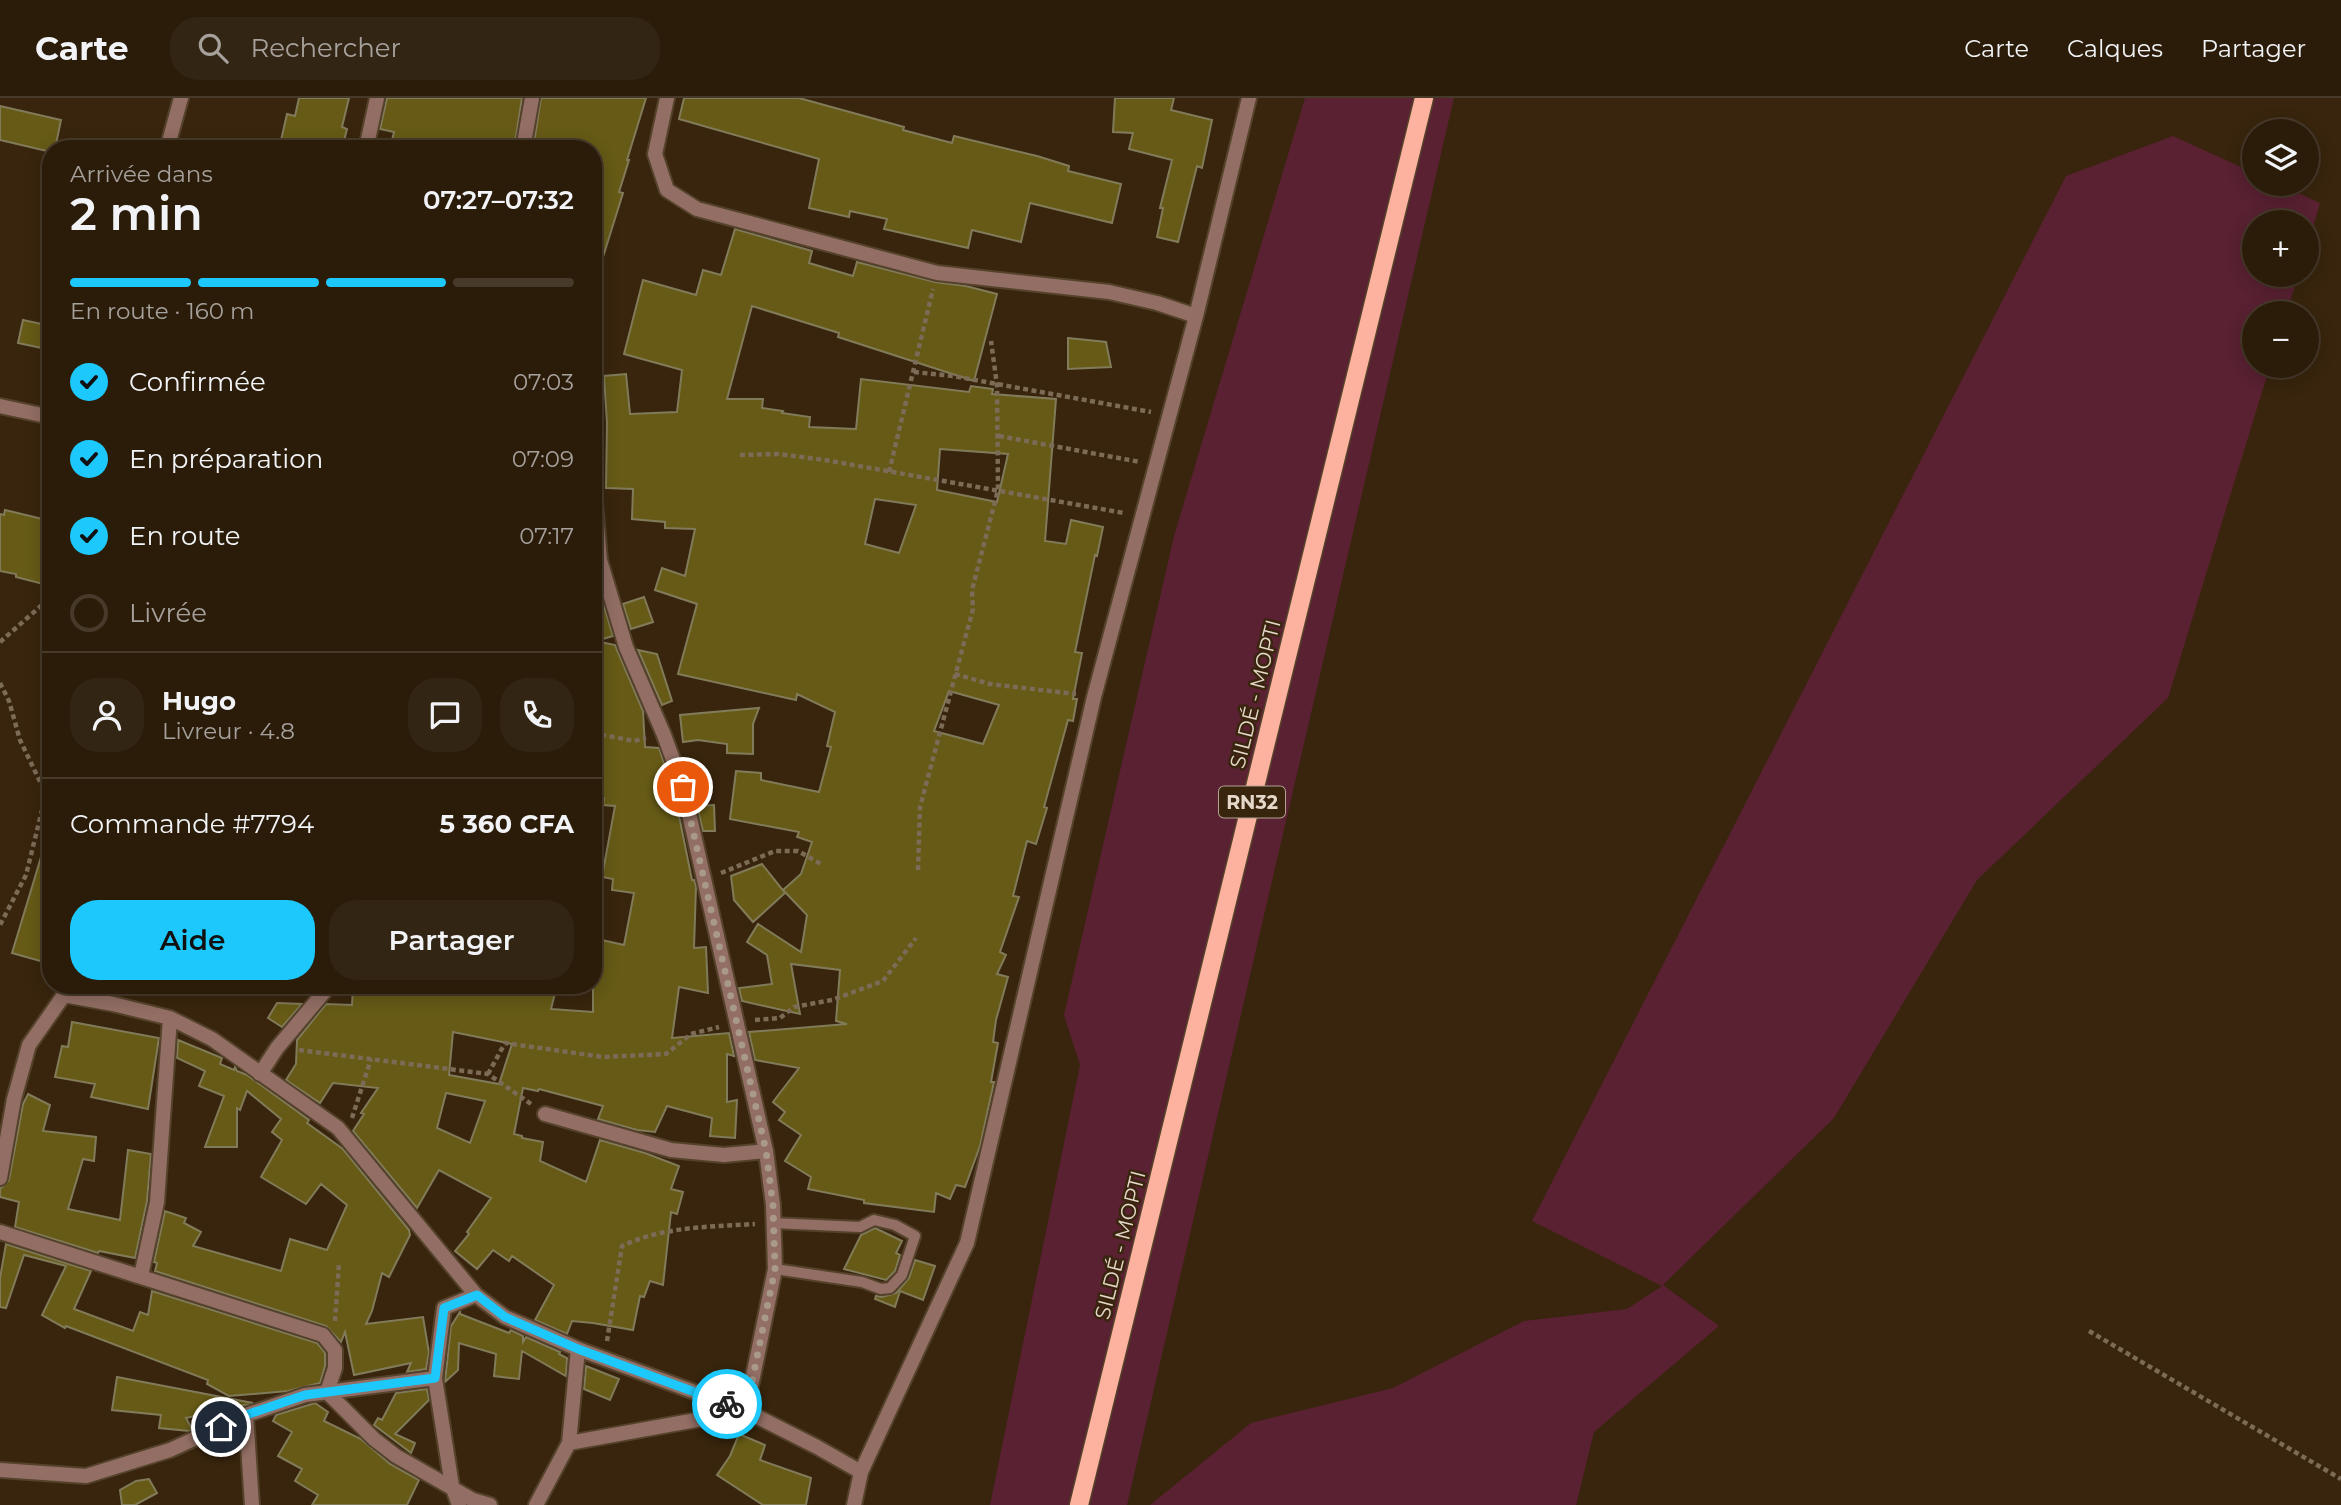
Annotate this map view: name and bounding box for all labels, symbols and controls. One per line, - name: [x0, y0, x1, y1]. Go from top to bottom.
- search box: [170, 17, 660, 80]
- text: Carte: [35, 28, 128, 68]
- icon: search: [194, 29, 232, 67]
- text: Rechercher: [250, 32, 401, 64]
- text: Carte: [1964, 34, 2029, 63]
- text: Calques: [2067, 34, 2163, 63]
- text: Partager: [2201, 34, 2306, 63]
- map controls: [2242, 119, 2319, 378]
- button: layers: [2242, 119, 2319, 196]
- text: Arrivée dans: [70, 160, 213, 188]
- text: 07:27–07:32: [423, 184, 574, 216]
- text: 2 min: [70, 185, 203, 242]
- button: +: [2242, 210, 2319, 287]
- text: En route · 160 m: [70, 297, 254, 325]
- button: −: [2242, 301, 2319, 378]
- icon: check: [70, 363, 108, 401]
- text: Confirmée: [129, 366, 266, 398]
- text: 07:03: [513, 368, 574, 396]
- icon: check: [70, 440, 108, 478]
- text: En préparation: [129, 443, 323, 475]
- text: 07:09: [512, 445, 574, 473]
- icon: check: [70, 517, 108, 555]
- text: En route: [129, 520, 240, 552]
- text: 07:17: [519, 522, 574, 550]
- text: Livrée: [129, 597, 207, 629]
- street label: SILDÉ - MOPTI: [1224, 617, 1286, 771]
- button: person: [70, 678, 144, 752]
- button: chat: [408, 678, 482, 752]
- button: phone: [500, 678, 574, 752]
- text: Hugo: [162, 685, 236, 717]
- text: Livreur · 4.8: [162, 717, 295, 745]
- pin: [653, 757, 713, 817]
- icon: bag: [664, 768, 702, 806]
- road number: RN32: [1219, 786, 1285, 818]
- text: Commande #7794: [70, 808, 314, 840]
- text: 5 360 CFA: [440, 808, 574, 840]
- button: Aide: [70, 900, 315, 980]
- button: Partager: [329, 900, 574, 980]
- street label: SILDÉ - MOPTI: [1089, 1168, 1151, 1322]
- courier: [692, 1369, 762, 1439]
- icon: bike: [708, 1385, 746, 1423]
- pin: [191, 1397, 251, 1457]
- icon: home: [202, 1408, 240, 1446]

